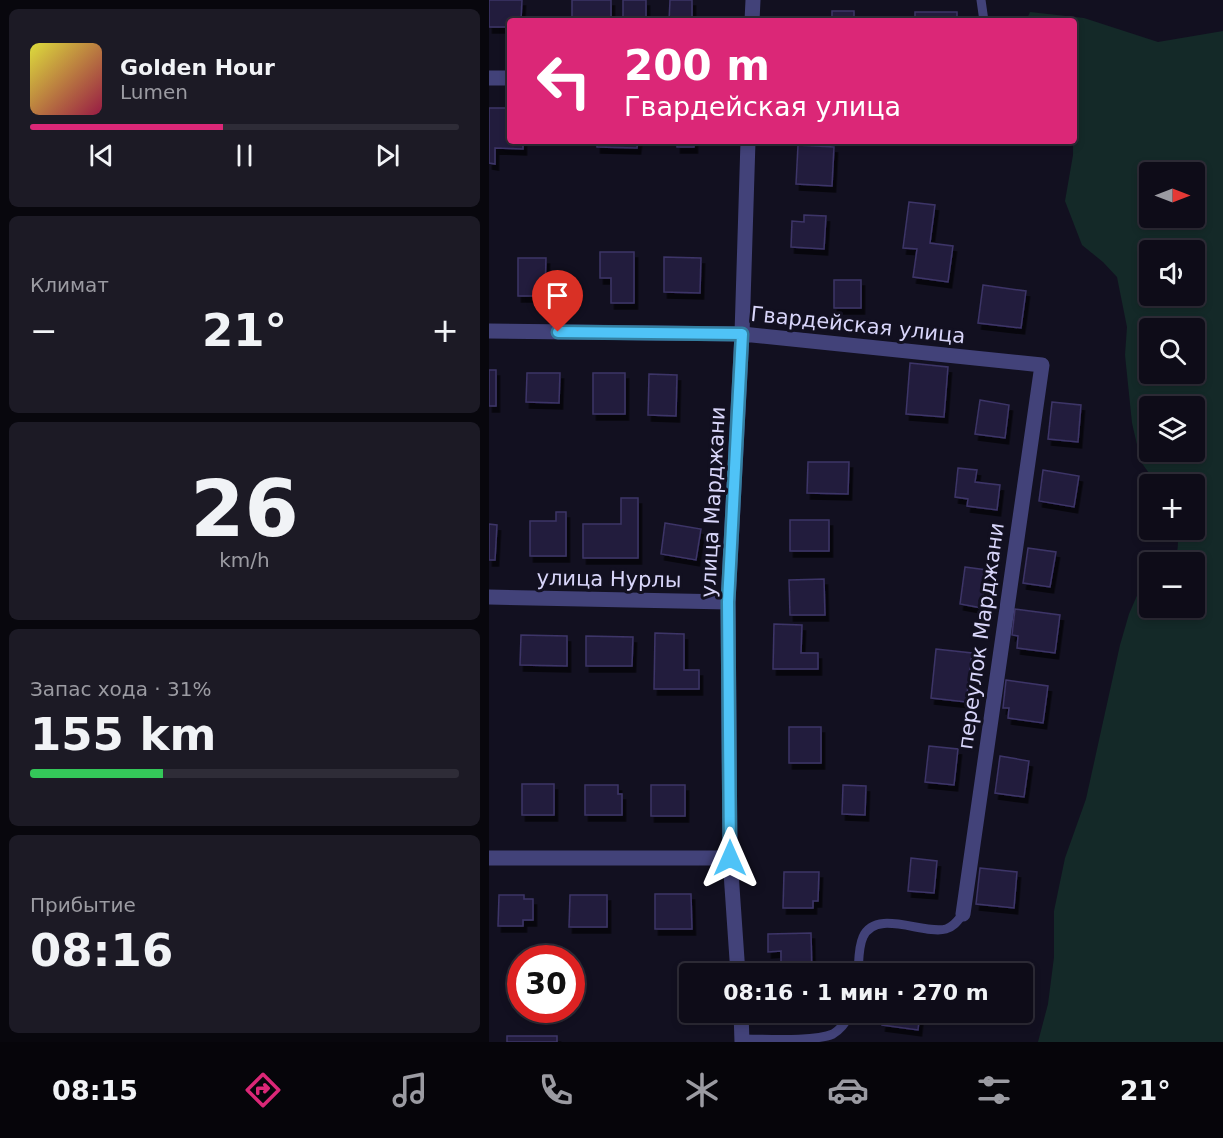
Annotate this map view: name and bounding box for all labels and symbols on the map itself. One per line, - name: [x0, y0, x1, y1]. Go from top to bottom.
- north arrow: [1139, 162, 1205, 228]
- pin: [532, 270, 583, 332]
- street label: Гвардейская улица: [750, 302, 966, 348]
- street label: улица Марджани: [696, 406, 730, 598]
- street label: переулок Марджани: [953, 521, 1009, 751]
- street label: улица Нурлы: [536, 566, 682, 592]
- position arrow: [698, 826, 762, 890]
- speed limit sign: 30: [507, 945, 585, 1023]

